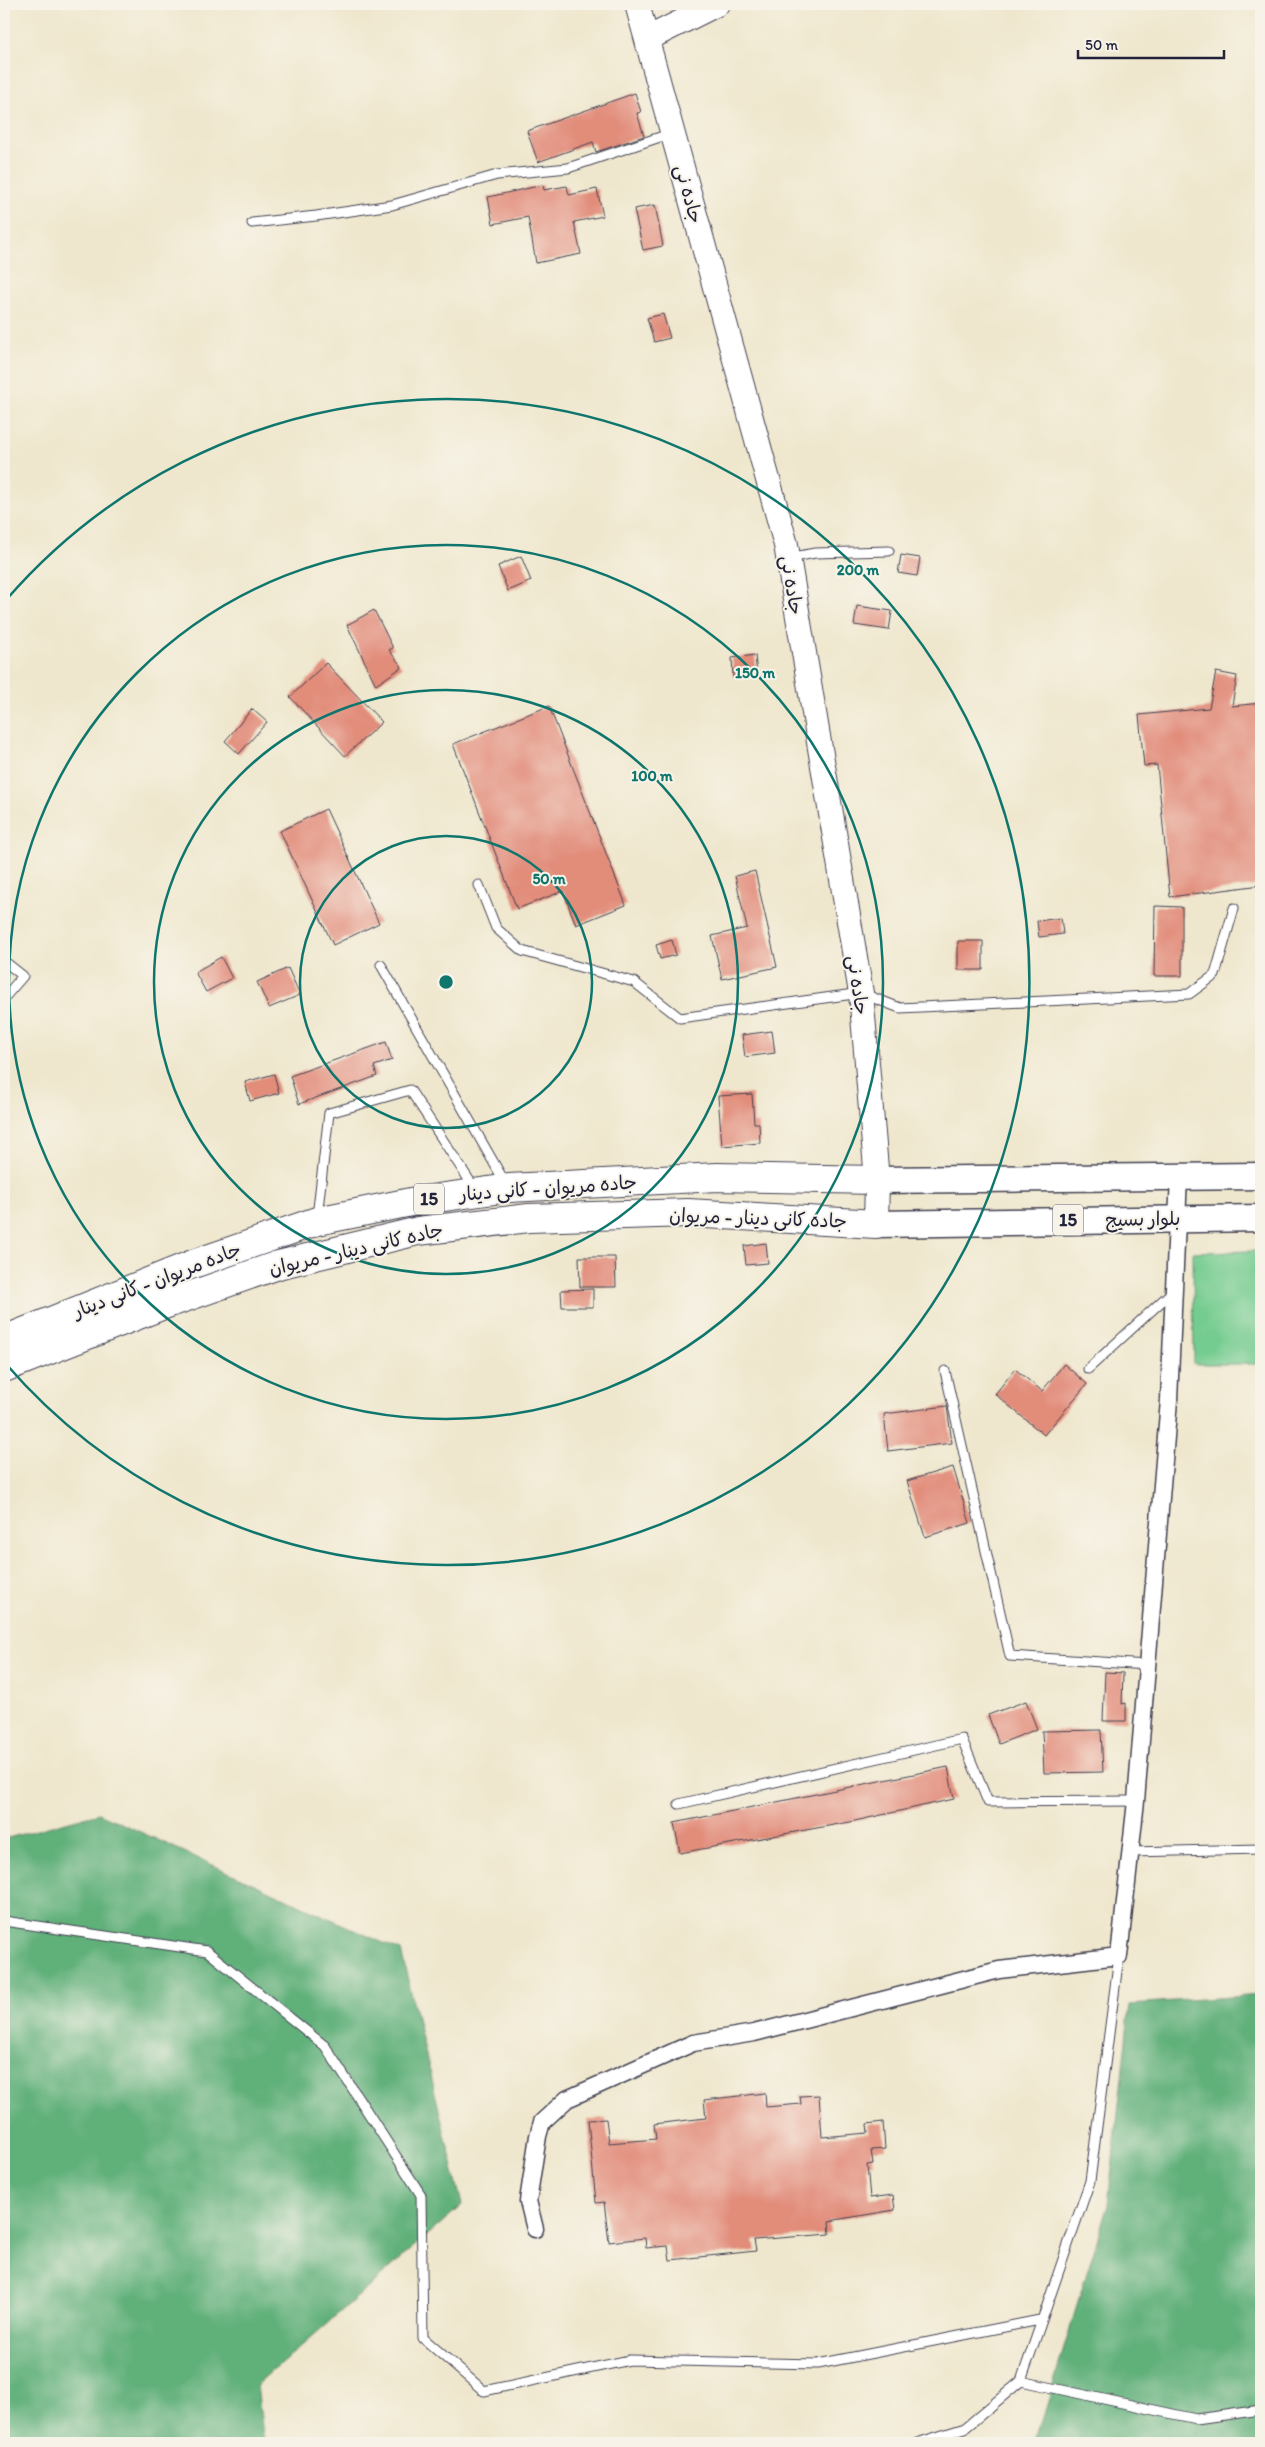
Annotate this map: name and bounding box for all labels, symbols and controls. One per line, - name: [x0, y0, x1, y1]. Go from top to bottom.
- scale bar: [1078, 28, 1224, 60]
- text: 50 m: [1085, 36, 1118, 54]
- street label: جاده نی: [669, 162, 708, 226]
- street label: جاده نی: [775, 554, 808, 617]
- text: 200 m: [837, 561, 880, 579]
- text: 150 m: [735, 664, 775, 682]
- text: 100 m: [631, 767, 673, 785]
- text: 50 m: [532, 870, 566, 888]
- street label: جاده نی: [841, 954, 874, 1016]
- centre of rings: [437, 973, 455, 991]
- street label: جاده مریوان - کانی دینار: [456, 1170, 638, 1207]
- road number: 15: [414, 1184, 444, 1214]
- street label: جاده کانی دینار - مریوان: [669, 1203, 847, 1234]
- road number: 15: [1053, 1204, 1083, 1236]
- street label: بلوار بسیج: [1105, 1207, 1181, 1232]
- street label: جاده کانی دینار - مریوان: [267, 1218, 445, 1281]
- street label: جاده مریوان - کانی دینار: [68, 1237, 245, 1324]

